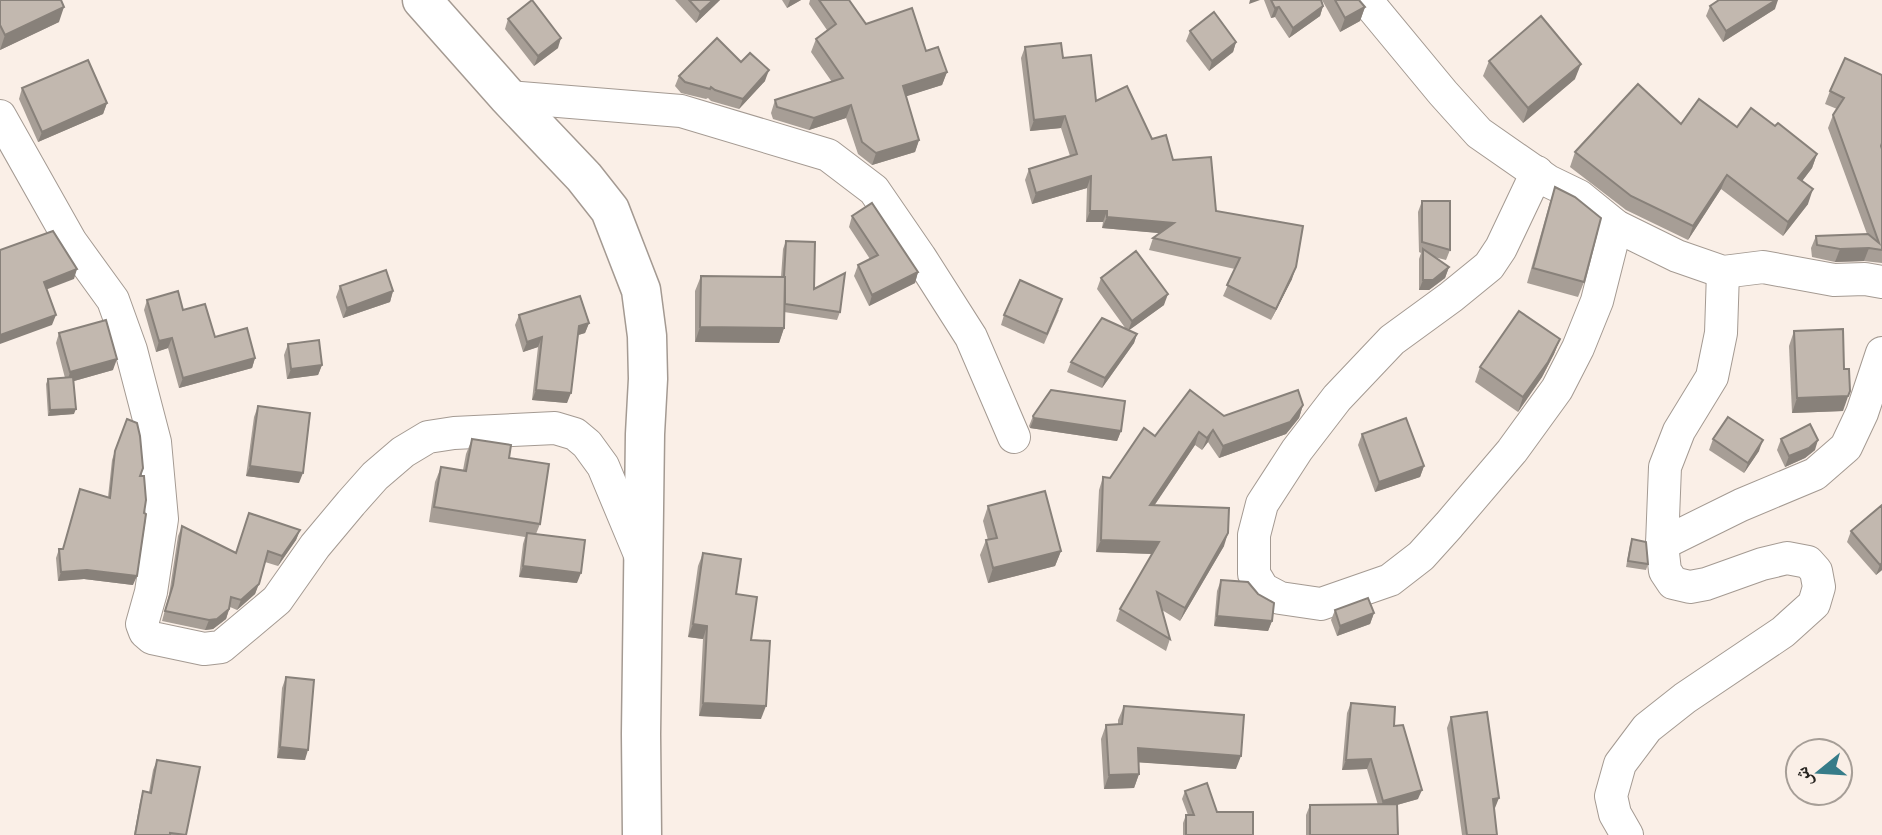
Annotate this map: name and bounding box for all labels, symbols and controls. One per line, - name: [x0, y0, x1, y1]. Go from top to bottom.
- north arrow: [1784, 737, 1854, 807]
- text: ش: [1789, 764, 1817, 790]

